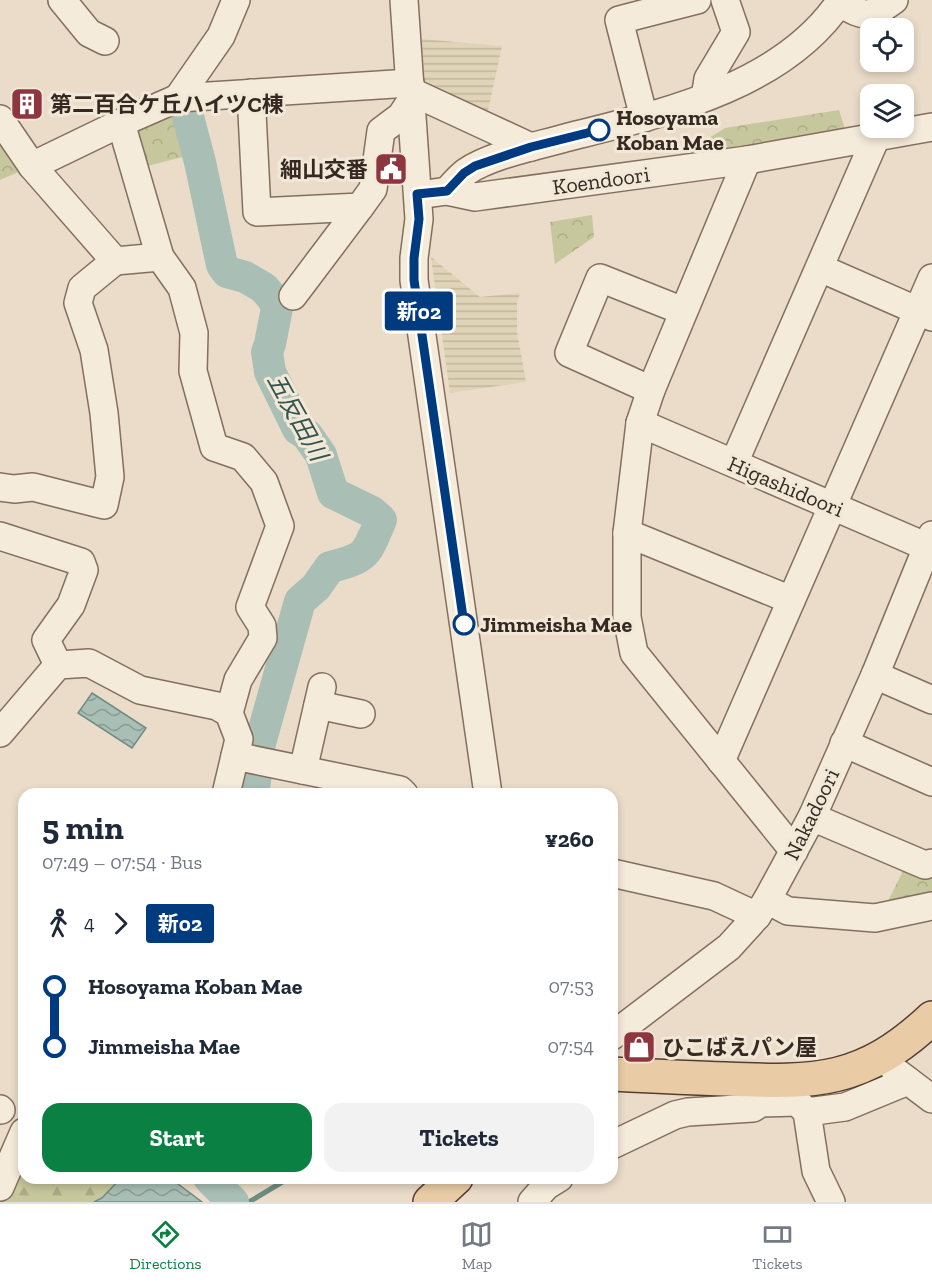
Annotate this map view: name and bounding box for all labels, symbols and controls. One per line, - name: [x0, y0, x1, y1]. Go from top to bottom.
- map controls: [860, 18, 914, 138]
- button: locate: [860, 18, 914, 72]
- button: layers: [860, 84, 914, 138]
- building icon: 第二百合ケ丘ハイツC棟: [9, 86, 45, 122]
- place label: 第二百合ケ丘ハイツC棟: [50, 91, 284, 118]
- place label: Hosoyama Koban Mae: [616, 104, 724, 156]
- marker: Hosoyama Koban Mae: [588, 119, 610, 141]
- public building icon: 細山交番: [373, 151, 409, 187]
- place label: 細山交番: [280, 156, 368, 183]
- street label: Koendoori: [551, 160, 651, 201]
- line badge: 新02: [384, 292, 454, 330]
- text: 新02: [397, 299, 441, 324]
- water label: 五反田川: [261, 368, 335, 468]
- street label: Higashidoori: [724, 450, 848, 523]
- place label: Jimmeisha Mae: [480, 611, 632, 638]
- marker: Jimmeisha Mae: [453, 613, 475, 635]
- street label: Nakadoori: [778, 764, 845, 864]
- text: 5 min: [42, 808, 124, 847]
- text: ¥260: [545, 826, 594, 853]
- text: 07:49 – 07:54 · Bus: [42, 850, 202, 874]
- icon: walk: [42, 907, 75, 940]
- icon: forward: [104, 907, 137, 940]
- text: 4: [84, 911, 95, 935]
- text: 新02: [158, 911, 202, 936]
- text: Hosoyama Koban Mae: [88, 973, 302, 1000]
- text: 07:53: [549, 974, 594, 998]
- shop icon: ひこばえパン屋: [621, 1029, 657, 1065]
- text: Jimmeisha Mae: [88, 1033, 240, 1060]
- text: 07:54: [548, 1034, 594, 1058]
- place label: ひこばえパン屋: [662, 1034, 817, 1061]
- button: Start: [42, 1103, 312, 1172]
- button: Tickets: [324, 1103, 594, 1172]
- tab: Directions: [129, 1218, 202, 1273]
- tab: Map: [460, 1218, 493, 1273]
- tab: Tickets: [752, 1218, 803, 1273]

